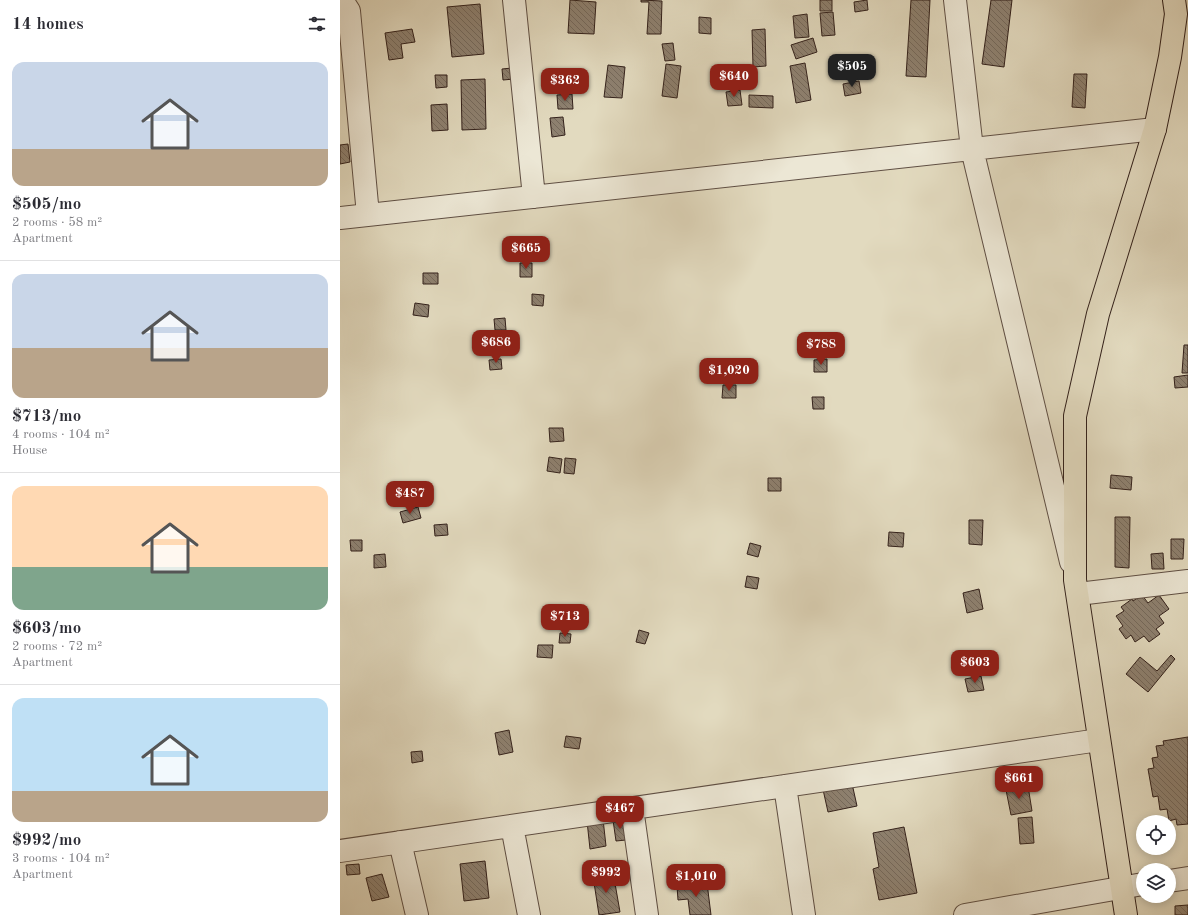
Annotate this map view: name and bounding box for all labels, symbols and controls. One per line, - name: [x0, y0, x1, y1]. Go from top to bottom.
- icon: filters: [306, 13, 328, 35]
- text: 14 homes: [12, 16, 84, 33]
- pin: $505: [828, 54, 876, 88]
- text: $505: [837, 60, 867, 73]
- pin: $640: [710, 64, 758, 98]
- pin: $362: [541, 68, 589, 102]
- text: $640: [719, 70, 749, 83]
- text: $362: [550, 74, 580, 87]
- icon: home: [134, 88, 206, 160]
- text: $505/mo: [12, 196, 81, 213]
- text: 2 rooms · 58 m²: [12, 216, 102, 229]
- text: Apartment: [12, 232, 73, 245]
- pin: $665: [502, 236, 550, 270]
- text: $665: [511, 242, 541, 255]
- icon: home: [134, 300, 206, 372]
- pin: $686: [472, 330, 520, 364]
- pin: $788: [797, 332, 845, 366]
- text: $686: [481, 336, 511, 349]
- text: $788: [806, 338, 836, 351]
- pin: $1,020: [696, 358, 762, 392]
- text: $1,020: [708, 364, 750, 377]
- text: $713/mo: [12, 408, 81, 425]
- text: 4 rooms · 104 m²: [12, 428, 110, 441]
- text: House: [12, 444, 47, 457]
- pin: $487: [386, 481, 434, 515]
- text: $487: [395, 487, 425, 500]
- icon: home: [134, 512, 206, 584]
- pin: $713: [541, 604, 589, 638]
- text: $713: [550, 610, 580, 623]
- text: $603/mo: [12, 620, 81, 637]
- text: 2 rooms · 72 m²: [12, 640, 102, 653]
- pin: $603: [951, 650, 999, 684]
- text: Apartment: [12, 656, 73, 669]
- text: $603: [960, 656, 990, 669]
- icon: home: [134, 724, 206, 796]
- pin: $661: [995, 766, 1043, 800]
- text: $661: [1004, 772, 1034, 785]
- pin: $467: [596, 796, 644, 830]
- text: $467: [605, 802, 635, 815]
- map controls: [1136, 815, 1176, 903]
- button: locate: [1136, 815, 1176, 855]
- text: $992/mo: [12, 832, 81, 849]
- text: 3 rooms · 104 m²: [12, 852, 110, 865]
- pin: $992: [582, 860, 630, 894]
- button: layers: [1136, 863, 1176, 903]
- pin: $1,010: [663, 864, 729, 898]
- text: $992: [591, 866, 621, 879]
- text: Apartment: [12, 868, 73, 881]
- text: $1,010: [675, 870, 717, 883]

